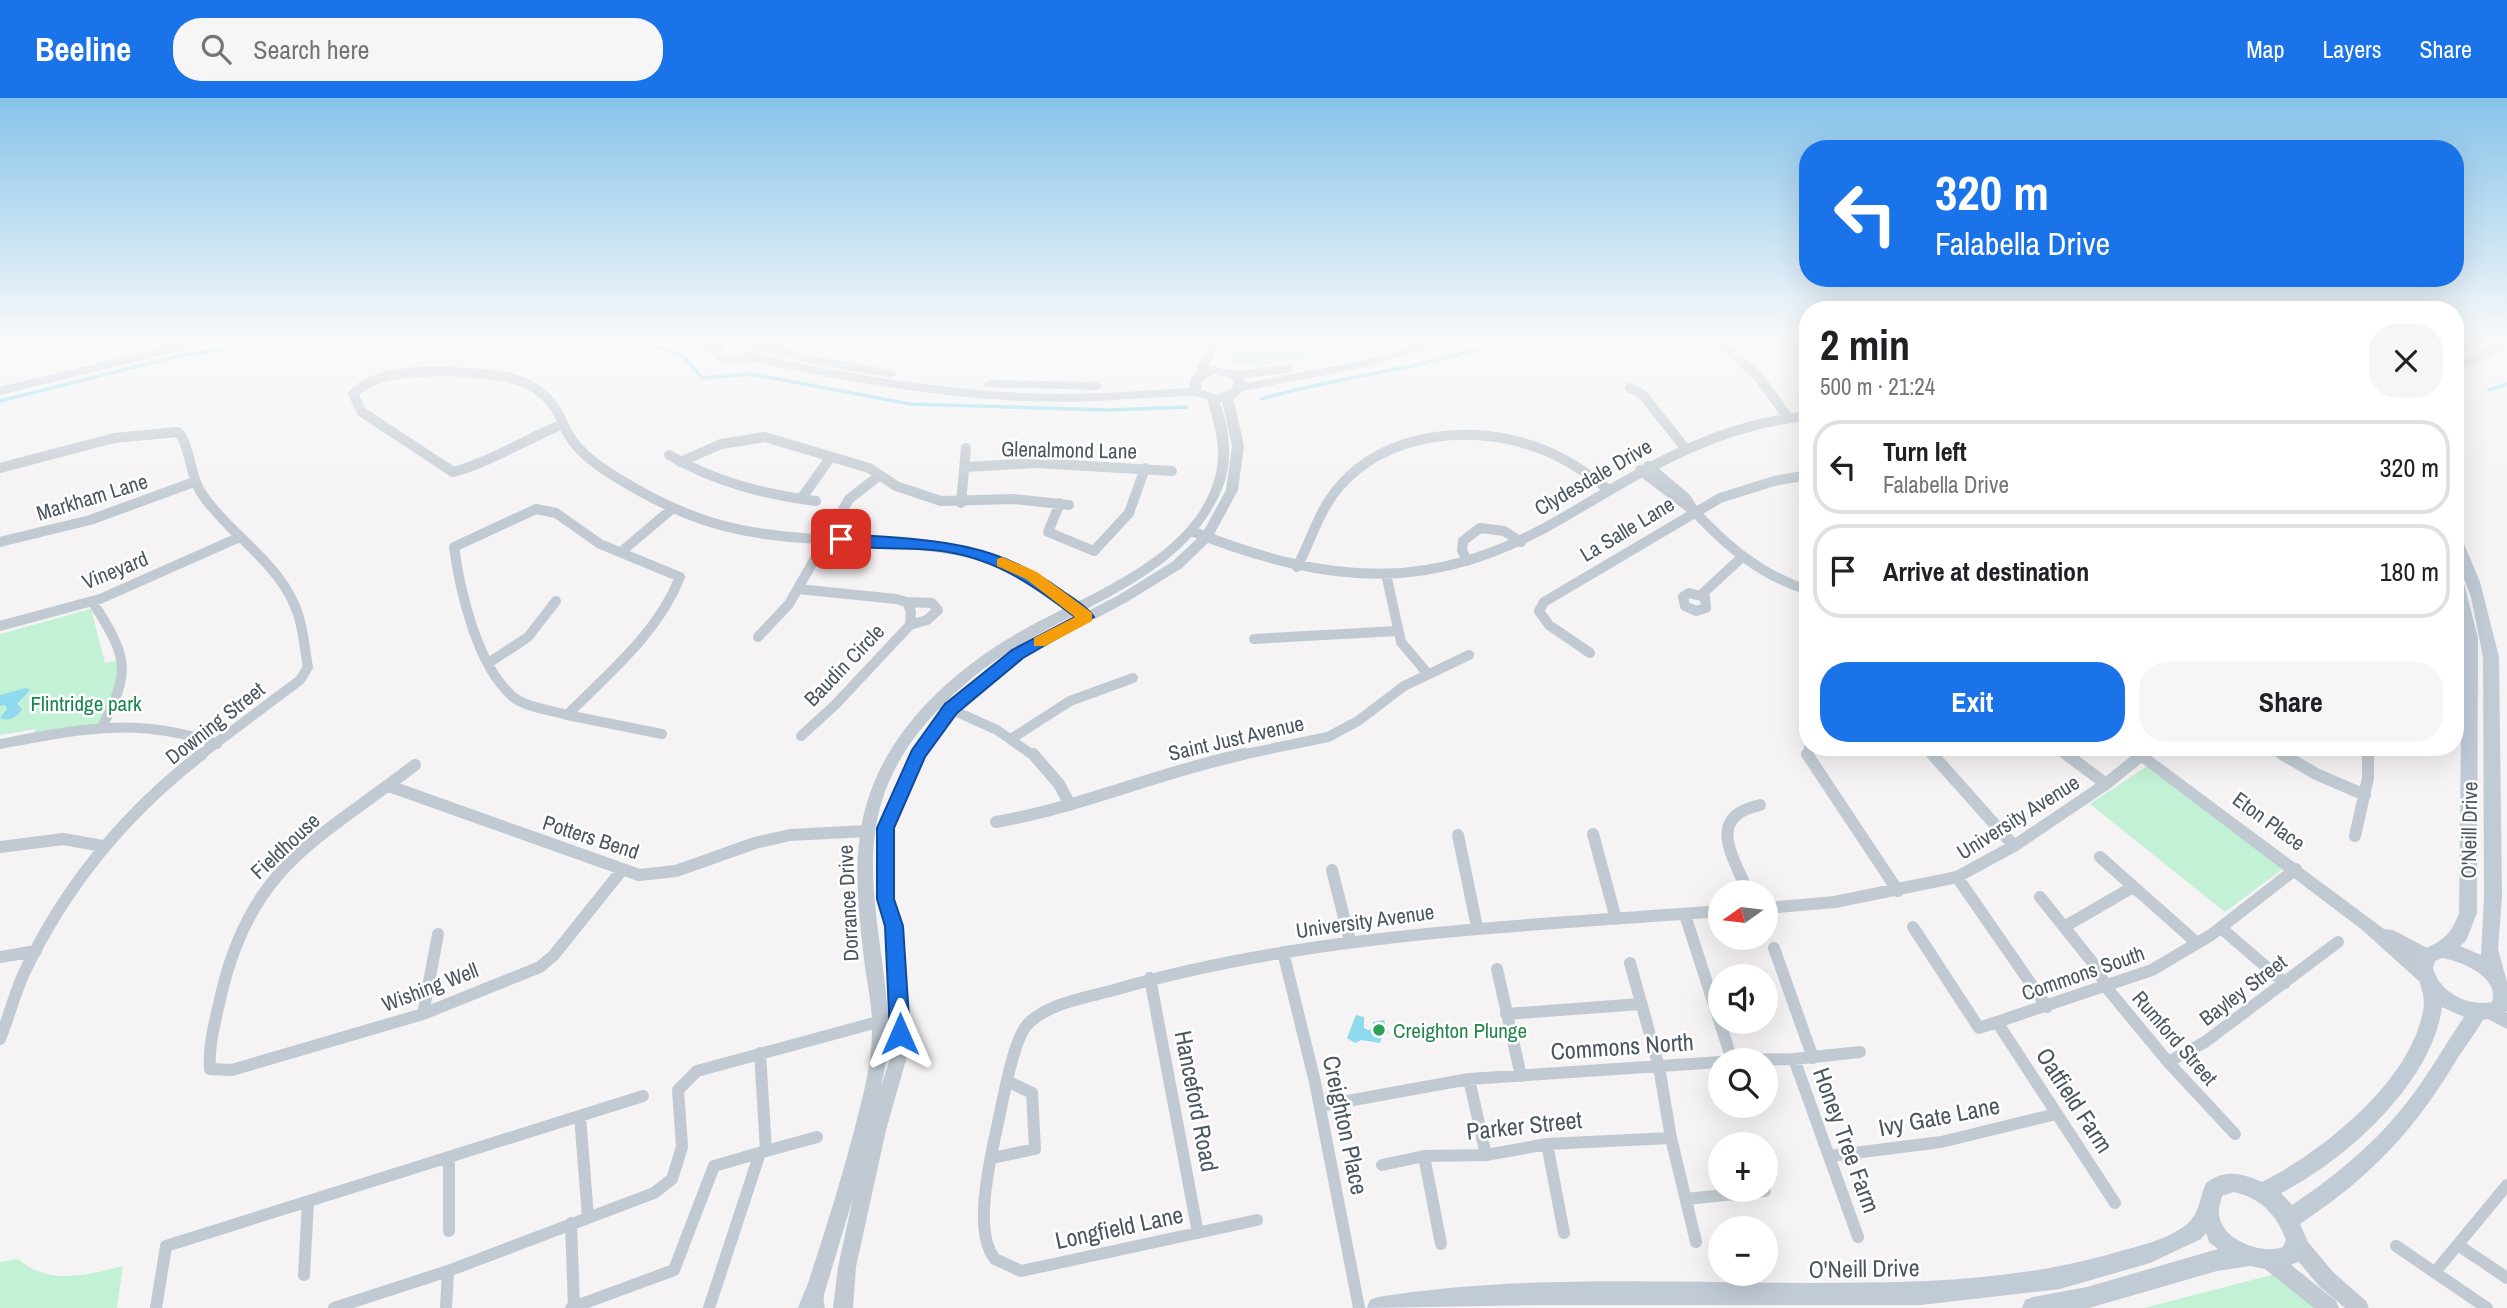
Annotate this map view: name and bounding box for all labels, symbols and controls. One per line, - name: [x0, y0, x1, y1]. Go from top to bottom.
- search box: [173, 18, 663, 81]
- text: Beeline: [35, 27, 131, 71]
- icon: search: [197, 30, 235, 68]
- text: Search here: [253, 32, 369, 67]
- text: Map: [2246, 33, 2284, 65]
- text: Layers: [2322, 33, 2381, 65]
- text: Share: [2419, 33, 2472, 65]
- text: 320 m: [1935, 159, 2049, 225]
- icon: left: [1820, 168, 1911, 259]
- text: Falabella Drive: [1935, 222, 2110, 265]
- text: 2 min: [1820, 317, 1910, 373]
- button: close: [2369, 324, 2443, 398]
- text: 500 m · 21:24: [1820, 371, 1935, 402]
- street label: Clydesdale Drive: [1529, 432, 1657, 522]
- street label: Glenalmond Lane: [1001, 434, 1137, 466]
- text: Turn left: [1883, 434, 1967, 469]
- icon: left: [1824, 448, 1862, 486]
- text: 320 m: [2380, 450, 2439, 485]
- street label: Markham Lane: [33, 466, 151, 528]
- text: Falabella Drive: [1883, 469, 2009, 500]
- street label: La Salle Lane: [1574, 489, 1680, 569]
- pin: [811, 509, 871, 569]
- icon: arrive: [822, 520, 860, 558]
- street label: Vineyard: [78, 544, 152, 596]
- icon: arrive: [1824, 552, 1862, 590]
- text: Arrive at destination: [1883, 554, 2089, 589]
- text: 180 m: [2380, 554, 2439, 589]
- street label: Baudin Circle: [797, 617, 891, 713]
- button: Exit: [1820, 662, 2125, 742]
- button: Share: [2139, 662, 2443, 742]
- street label: Downing Street: [159, 675, 271, 771]
- park label: Flintridge park: [30, 689, 142, 718]
- street label: Saint Just Avenue: [1165, 708, 1307, 768]
- street label: University Avenue: [1951, 768, 2085, 866]
- street label: O'Neill Drive: [2454, 781, 2484, 879]
- street label: Eton Place: [2227, 785, 2311, 857]
- street label: Fieldhouse: [244, 806, 326, 886]
- street label: Potters Bend: [539, 808, 643, 866]
- street label: Dorrance Drive: [830, 844, 866, 962]
- north arrow: [1708, 880, 1778, 950]
- map controls: [1708, 880, 1778, 1286]
- street label: University Avenue: [1294, 897, 1436, 945]
- street label: Commons South: [2018, 938, 2148, 1008]
- street label: Bayley Street: [2193, 947, 2293, 1032]
- street label: Wishing Well: [378, 955, 482, 1019]
- button: sound: [1708, 964, 1778, 1034]
- street label: Rumford Street: [2126, 984, 2224, 1092]
- position arrow: [863, 997, 937, 1071]
- place label: Creighton Plunge: [1393, 1016, 1527, 1045]
- marker: Creighton Plunge: [1371, 1022, 1387, 1038]
- street label: Commons North: [1549, 1025, 1695, 1067]
- street label: Hanceford Road: [1168, 1028, 1226, 1174]
- street label: Oatfield Farm: [2029, 1041, 2121, 1159]
- button: search: [1708, 1048, 1778, 1118]
- street label: Creighton Place: [1316, 1053, 1376, 1197]
- street label: Honey Tree Farm: [1806, 1063, 1888, 1217]
- street label: Ivy Gate Lane: [1876, 1089, 2002, 1143]
- street label: Parker Street: [1465, 1103, 1584, 1147]
- button: +: [1708, 1132, 1778, 1202]
- street label: Longfield Lane: [1052, 1198, 1186, 1256]
- button: −: [1708, 1216, 1778, 1286]
- street label: O'Neill Drive: [1808, 1251, 1920, 1285]

